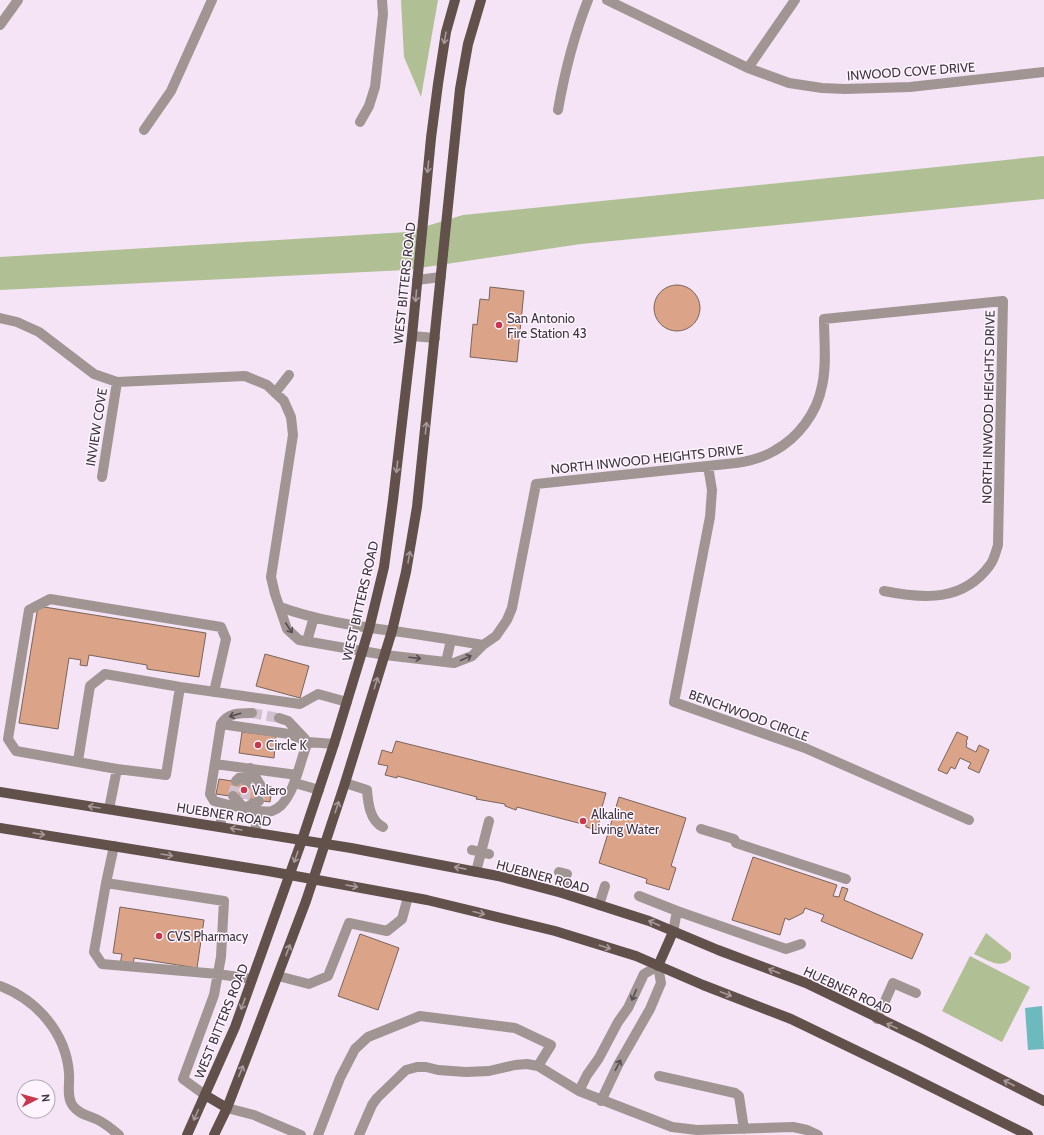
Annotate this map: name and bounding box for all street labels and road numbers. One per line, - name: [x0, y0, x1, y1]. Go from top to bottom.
- street label: INWOOD COVE DRIVE: [846, 59, 976, 83]
- street label: WEST BITTERS ROAD: [390, 221, 418, 345]
- street label: NORTH INWOOD HEIGHTS DRIVE: [978, 310, 998, 504]
- street label: INVIEW COVE: [82, 387, 110, 467]
- street label: NORTH INWOOD HEIGHTS DRIVE: [550, 441, 744, 477]
- street label: WEST BITTERS ROAD: [338, 539, 382, 663]
- street label: BENCHWOOD CIRCLE: [687, 686, 811, 744]
- street label: HUEBNER ROAD: [175, 799, 273, 829]
- street label: HUEBNER ROAD: [495, 856, 591, 896]
- street label: WEST BITTERS ROAD: [191, 961, 251, 1081]
- street label: HUEBNER ROAD: [801, 962, 895, 1018]

